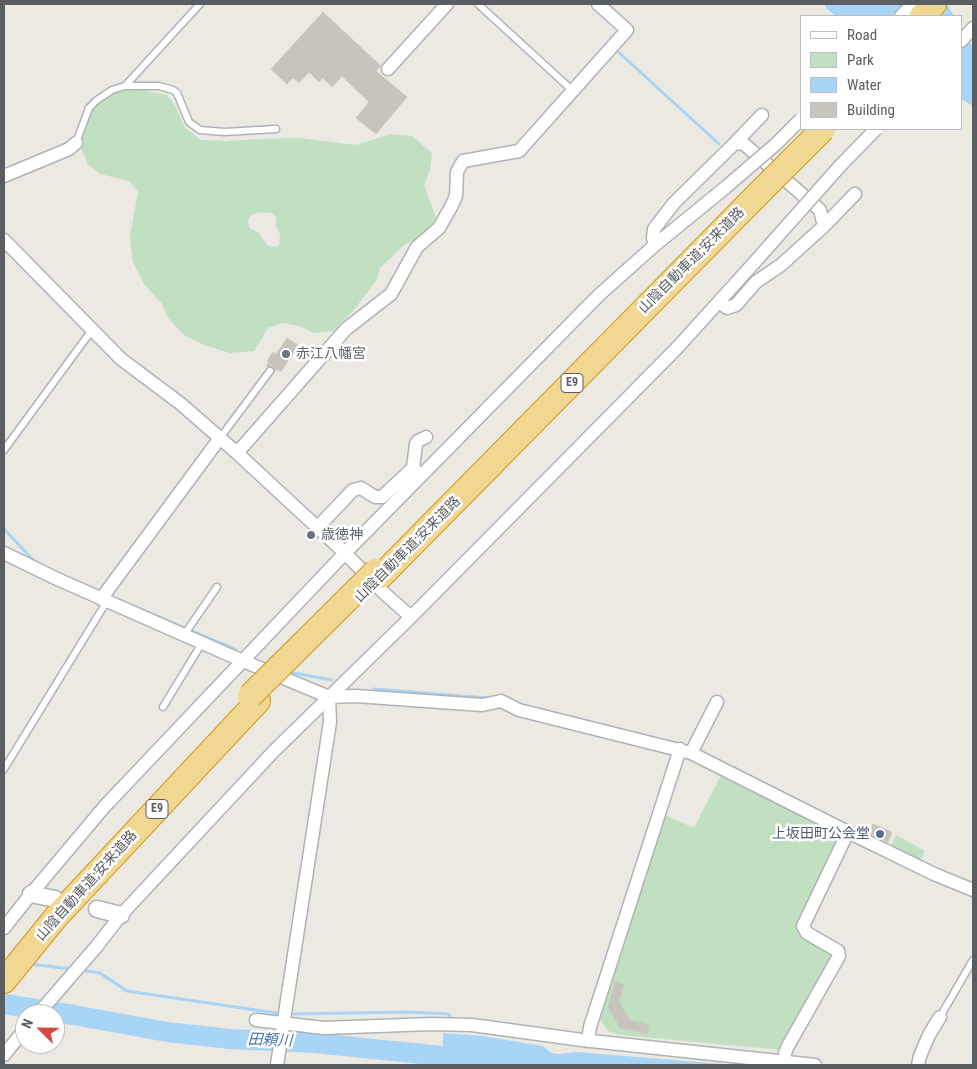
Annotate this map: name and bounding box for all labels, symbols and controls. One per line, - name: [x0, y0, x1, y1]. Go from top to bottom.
- legend: [800, 15, 962, 130]
- text: Road: [847, 26, 877, 44]
- text: Park: [847, 51, 874, 69]
- text: Water: [847, 76, 881, 94]
- text: Building: [847, 101, 895, 119]
- street label: 山陰自動車道;安来道路: [636, 205, 748, 317]
- place label: 赤江八幡宮: [296, 346, 366, 362]
- marker: 赤江八幡宮: [280, 348, 292, 360]
- road number: E9: [561, 373, 583, 392]
- street label: 山陰自動車道;安来道路: [352, 494, 464, 606]
- place label: 歳徳神: [321, 527, 363, 543]
- marker: 歳徳神: [305, 529, 317, 541]
- road number: E9: [146, 800, 168, 819]
- place label: 上坂田町公会堂: [772, 826, 870, 842]
- street label: 山陰自動車道;安来道路: [33, 827, 141, 945]
- marker: 上坂田町公会堂: [874, 828, 886, 840]
- north arrow: [15, 1004, 65, 1054]
- text: N: [18, 1016, 36, 1031]
- water label: 田頼川: [247, 1031, 293, 1051]

